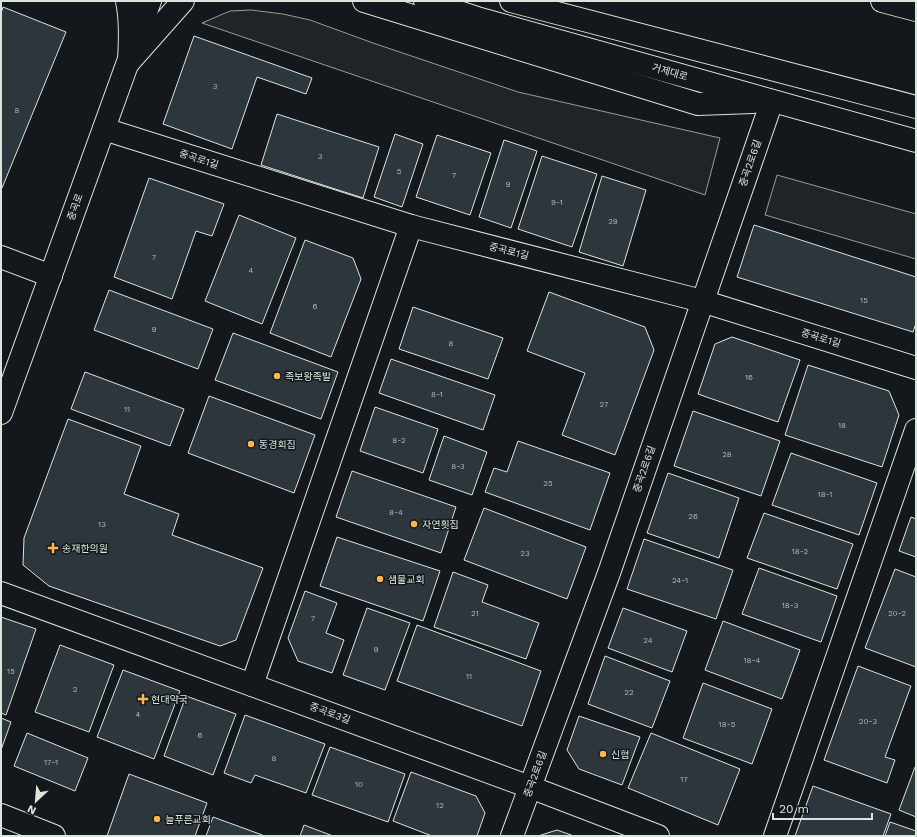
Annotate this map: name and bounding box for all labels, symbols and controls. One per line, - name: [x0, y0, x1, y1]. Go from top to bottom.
- street label: 거제대로: [651, 62, 689, 82]
- house number: 3: [213, 82, 218, 91]
- house number: 8: [15, 106, 20, 115]
- street label: 중곡2로6길: [737, 138, 763, 188]
- street label: 중곡로1길: [178, 147, 220, 171]
- house number: 3: [318, 152, 323, 161]
- house number: 5: [397, 167, 402, 176]
- house number: 7: [452, 171, 457, 180]
- house number: 9: [506, 180, 511, 189]
- street label: 중곡로: [65, 192, 85, 222]
- house number: 9-1: [551, 198, 563, 207]
- house number: 29: [608, 217, 618, 226]
- street label: 중곡로1길: [488, 241, 530, 261]
- house number: 7: [152, 253, 157, 262]
- house number: 4: [249, 266, 254, 275]
- house number: 15: [860, 296, 868, 305]
- house number: 6: [313, 302, 318, 311]
- house number: 9: [152, 325, 157, 334]
- street label: 중곡로1길: [800, 327, 842, 349]
- house number: 8: [449, 339, 454, 348]
- marker: 족보왕족발: [272, 371, 282, 381]
- place label: 족보왕족발: [285, 371, 331, 382]
- house number: 16: [745, 373, 753, 382]
- house number: 8-1: [431, 390, 443, 399]
- house number: 27: [600, 400, 609, 409]
- house number: 11: [124, 405, 130, 414]
- house number: 18: [838, 421, 846, 430]
- house number: 8-2: [392, 436, 406, 445]
- marker: 동경회집: [246, 439, 256, 449]
- place label: 동경회집: [259, 439, 296, 450]
- street label: 중곡2로6길: [631, 444, 657, 494]
- house number: 28: [722, 450, 732, 459]
- house number: 8-3: [451, 462, 465, 471]
- house number: 25: [543, 479, 553, 488]
- house number: 18-1: [818, 490, 832, 499]
- house number: 8-4: [389, 508, 403, 517]
- house number: 26: [688, 512, 698, 521]
- marker: 자연횟집: [409, 519, 419, 529]
- place label: 자연횟집: [422, 519, 459, 530]
- house number: 13: [98, 520, 106, 529]
- marker: 송재한의원: [47, 542, 59, 554]
- place label: 송재한의원: [62, 543, 108, 554]
- house number: 18-2: [792, 547, 809, 556]
- house number: 23: [520, 549, 530, 558]
- marker: 샘물교회: [375, 574, 385, 584]
- place label: 샘물교회: [388, 574, 425, 585]
- house number: 24-1: [672, 576, 688, 585]
- house number: 18-3: [782, 601, 799, 610]
- house number: 21: [471, 609, 479, 618]
- house number: 20-2: [888, 609, 906, 618]
- house number: 7: [311, 614, 316, 623]
- house number: 24: [643, 636, 653, 645]
- house number: 9: [374, 645, 379, 654]
- house number: 18-4: [743, 656, 761, 665]
- house number: 15: [7, 667, 15, 676]
- house number: 11: [466, 672, 472, 681]
- house number: 2: [73, 685, 78, 694]
- house number: 22: [624, 688, 634, 697]
- marker: 현대약국: [138, 694, 148, 704]
- place label: 현대약국: [151, 694, 188, 705]
- street label: 중곡로3길: [308, 701, 352, 725]
- house number: 4: [136, 710, 141, 719]
- house number: 20-3: [859, 717, 877, 726]
- house number: 18-5: [719, 720, 736, 729]
- house number: 6: [198, 731, 203, 740]
- street label: 중곡2로6길: [522, 749, 548, 799]
- marker: 신협: [598, 749, 608, 759]
- place label: 신협: [611, 749, 629, 760]
- house number: 8: [272, 754, 277, 763]
- house number: 17-1: [44, 758, 58, 767]
- house number: 17: [680, 775, 688, 784]
- house number: 10: [355, 780, 363, 789]
- north arrow: [16, 781, 56, 821]
- scale bar: [773, 795, 872, 821]
- house number: 12: [436, 801, 444, 810]
- text: N: [25, 802, 38, 817]
- text: 20 m: [779, 802, 809, 816]
- marker: 늘푸른교회: [152, 814, 162, 824]
- place label: 늘푸른교회: [165, 814, 211, 825]

